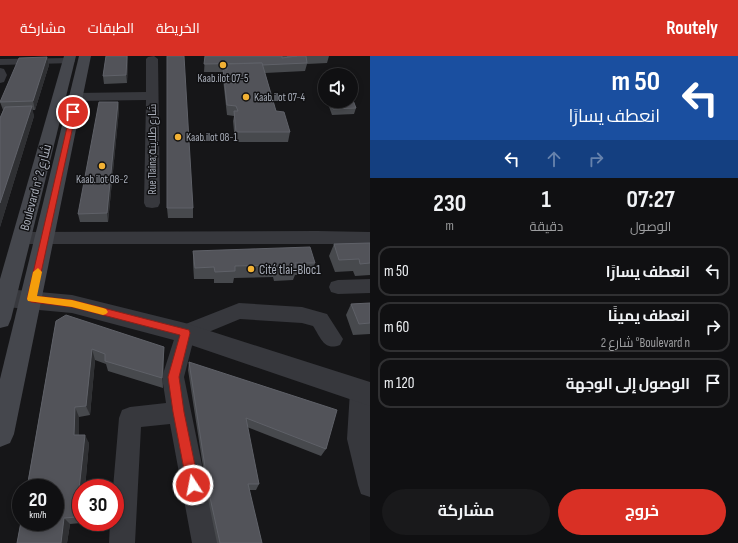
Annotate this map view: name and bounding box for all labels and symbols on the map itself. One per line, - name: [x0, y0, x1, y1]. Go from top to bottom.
- marker: Kaab.ilot 07-5: [218, 60, 228, 70]
- place label: Kaab.ilot 07-5: [198, 72, 248, 85]
- place label: Kaab.ilot 07-4: [254, 91, 305, 104]
- marker: Kaab.ilot 07-4: [241, 92, 251, 102]
- pin: [56, 95, 90, 129]
- street label: Rue Tlaina;شارع طلاينة: [146, 104, 160, 194]
- place label: Kaab.ilot 08-1: [186, 131, 237, 144]
- marker: Kaab.ilot 08-1: [173, 132, 183, 142]
- street label: Boulevard n° شارع 2: [17, 142, 55, 232]
- marker: Kaab.ilot 08-2: [97, 161, 107, 171]
- place label: Kaab.ilot 08-2: [76, 173, 128, 186]
- place label: Cité tlai-Bloc1: [259, 262, 321, 278]
- marker: Cité tlai-Bloc1: [246, 264, 256, 274]
- position arrow: [172, 464, 214, 506]
- speed limit sign: 30: [72, 479, 124, 531]

